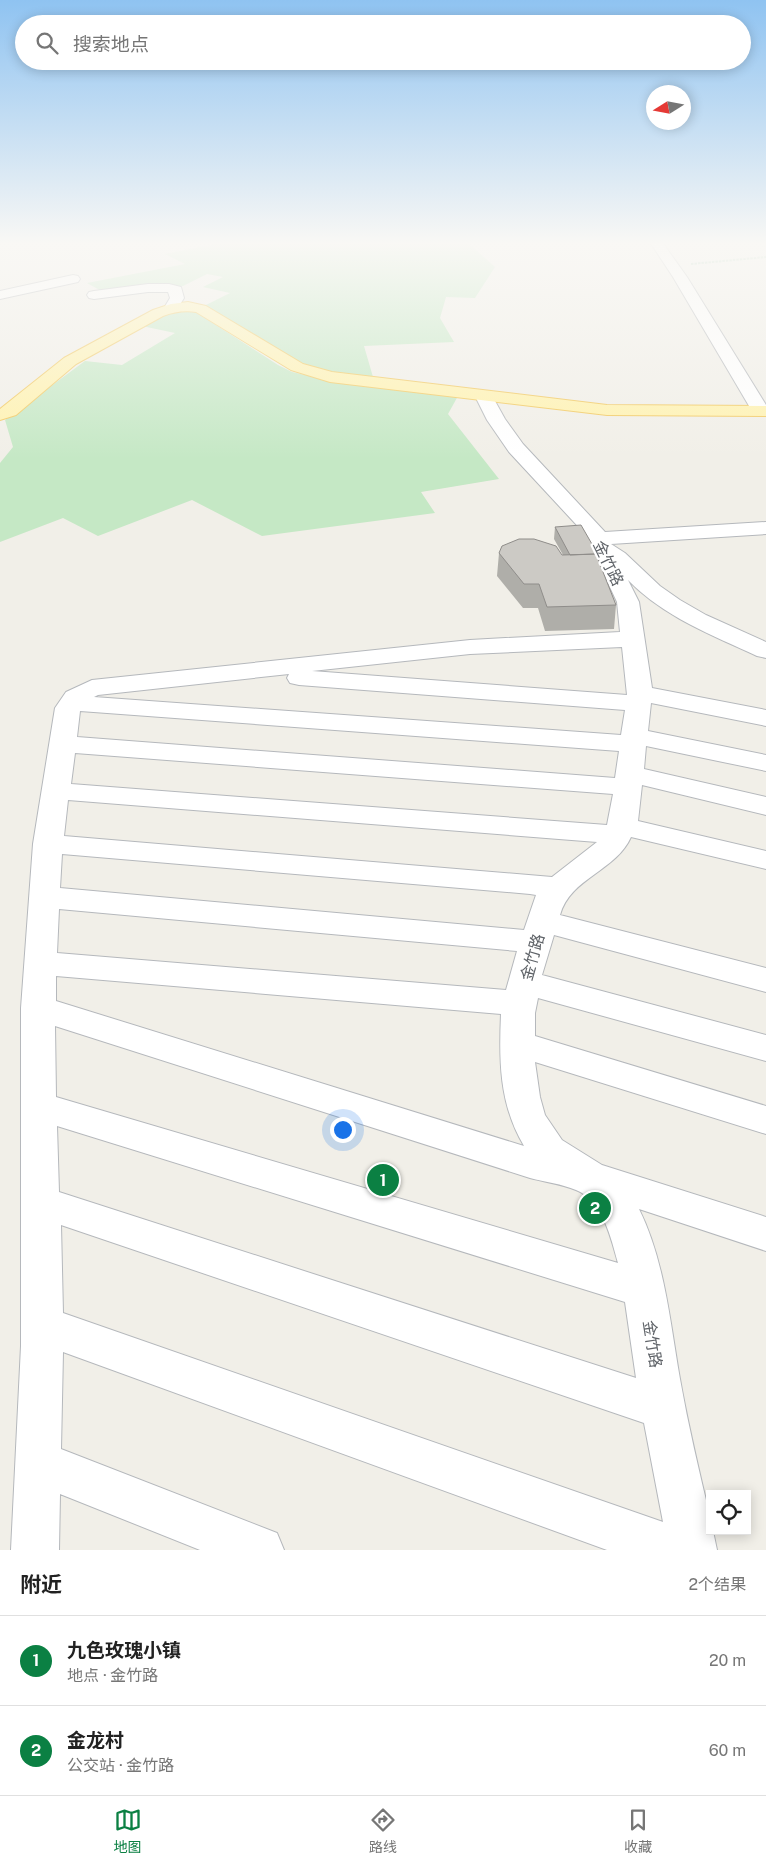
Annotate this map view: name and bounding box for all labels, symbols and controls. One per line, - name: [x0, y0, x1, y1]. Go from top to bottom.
- search box: [15, 15, 751, 70]
- icon: search: [33, 29, 61, 57]
- text: 搜索地点: [73, 33, 149, 55]
- north arrow: [646, 85, 691, 130]
- street label: 金竹路: [589, 537, 628, 589]
- street label: 金竹路: [517, 931, 548, 983]
- your location: [330, 1117, 356, 1143]
- pin: 1: [367, 1161, 399, 1199]
- pin: 2: [579, 1189, 611, 1227]
- street label: 金竹路: [639, 1319, 666, 1369]
- map controls: [706, 1490, 751, 1535]
- button: locate: [706, 1490, 751, 1535]
- text: 附近: [20, 1572, 62, 1597]
- text: 2个结果: [688, 1575, 746, 1594]
- text: 九色玫瑰小镇: [67, 1639, 181, 1661]
- text: 1: [33, 1651, 39, 1670]
- text: 20 m: [709, 1651, 746, 1670]
- text: 地点 · 金竹路: [67, 1666, 158, 1685]
- text: 金龙村: [67, 1729, 124, 1751]
- text: 2: [31, 1741, 41, 1760]
- text: 60 m: [709, 1741, 746, 1760]
- text: 公交站 · 金竹路: [67, 1756, 174, 1775]
- tab: 地图: [114, 1806, 142, 1856]
- tab: 路线: [369, 1806, 397, 1856]
- tab: 收藏: [624, 1806, 652, 1856]

